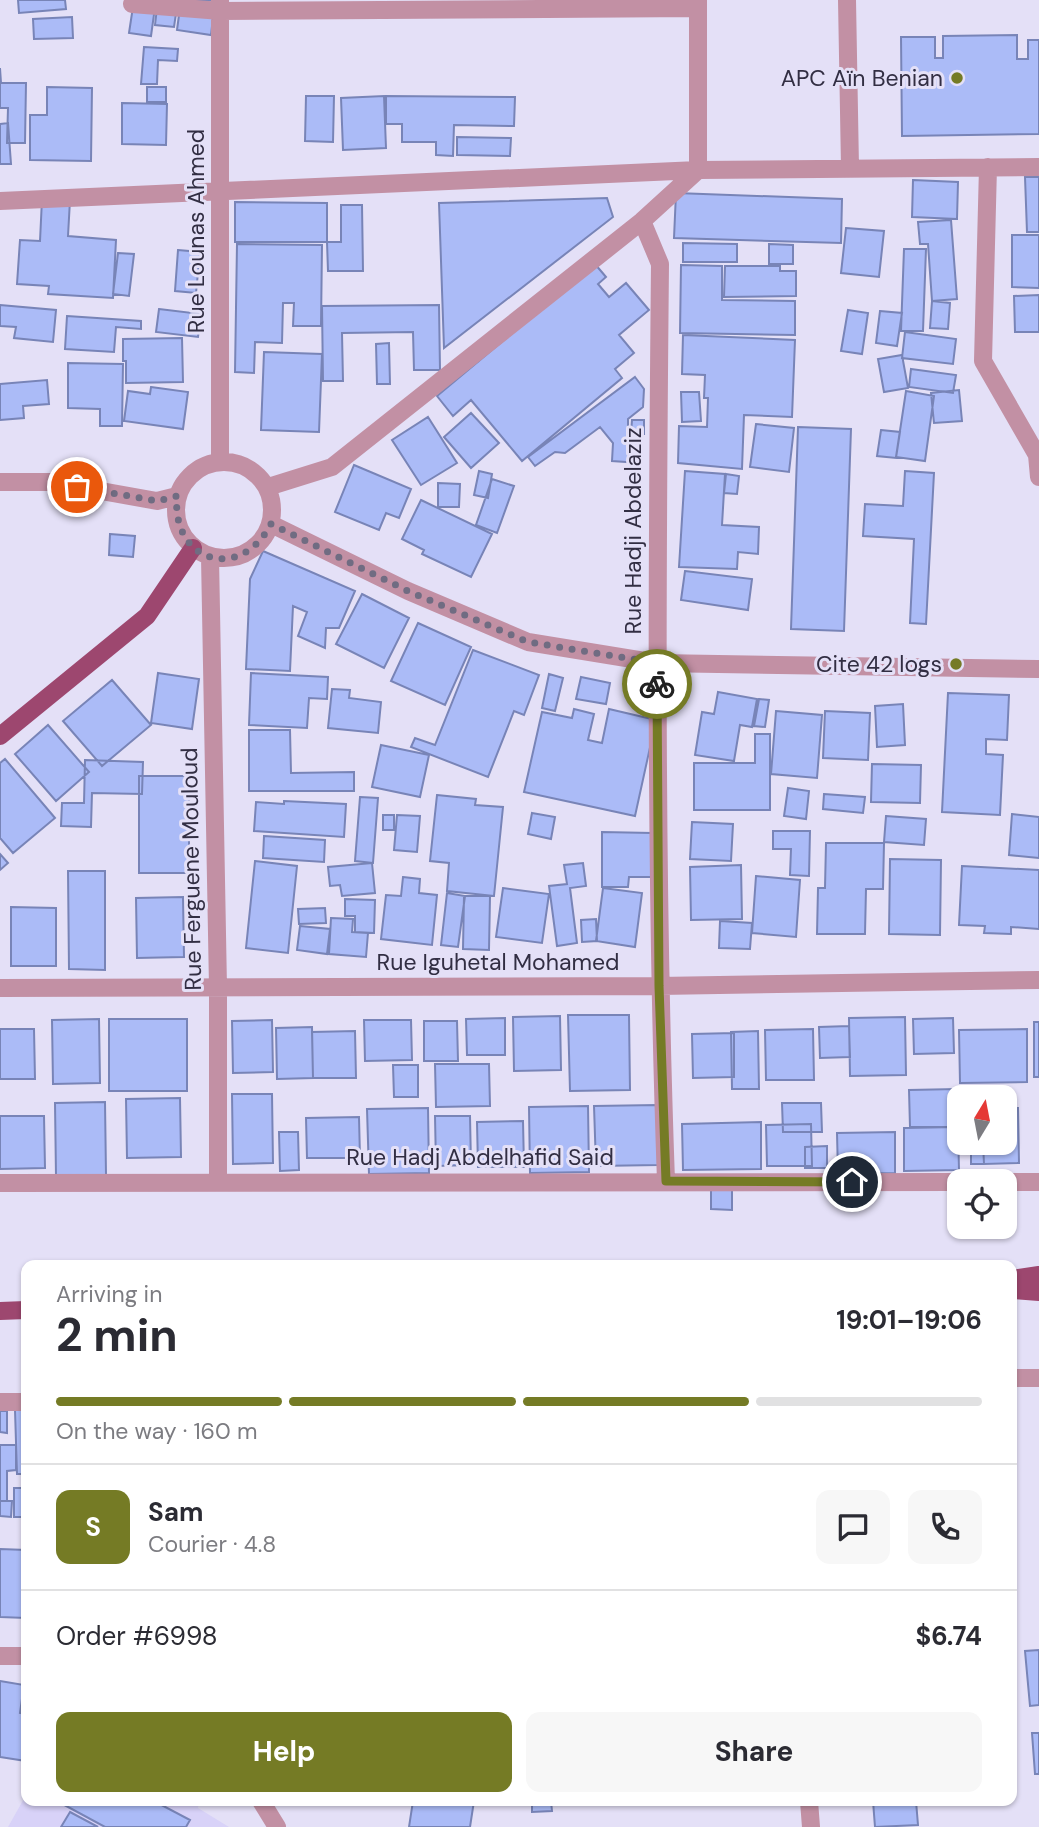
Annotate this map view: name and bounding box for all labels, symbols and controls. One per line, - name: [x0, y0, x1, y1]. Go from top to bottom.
- place label: APC Aïn Benian: [781, 63, 943, 93]
- marker: APC Aïn Benian: [949, 70, 965, 86]
- street label: Rue Lounas Ahmed: [181, 129, 211, 333]
- street label: Rue Hadji Abdelaziz: [618, 427, 648, 635]
- pin: [47, 457, 107, 517]
- icon: bag: [58, 468, 96, 506]
- courier: [622, 649, 692, 719]
- place label: Cite 42 logs: [816, 649, 942, 679]
- marker: Cite 42 logs: [948, 656, 964, 672]
- icon: bike: [638, 665, 676, 703]
- street label: Rue Ferguene Mouloud: [174, 747, 208, 991]
- street label: Rue Iguhetal Mohamed: [377, 947, 619, 977]
- north arrow: [947, 1085, 1017, 1155]
- map controls: [947, 1085, 1017, 1239]
- street label: Rue Hadj Abdelhafid Said: [346, 1142, 614, 1172]
- pin: [822, 1152, 882, 1212]
- icon: home: [833, 1163, 871, 1201]
- button: locate: [947, 1169, 1017, 1239]
- text: Arriving in: [56, 1279, 162, 1309]
- text: 19:01–19:06: [836, 1303, 982, 1337]
- text: 2 min: [56, 1305, 178, 1365]
- text: On the way · 160 m: [56, 1416, 257, 1446]
- button: chat: [816, 1490, 890, 1564]
- button: phone: [908, 1490, 982, 1564]
- text: Sam: [148, 1495, 203, 1529]
- text: S: [85, 1510, 101, 1544]
- text: Courier · 4.8: [148, 1529, 276, 1559]
- text: Order #6998: [56, 1619, 218, 1653]
- text: $6.74: [915, 1619, 982, 1653]
- button: Help: [56, 1712, 512, 1792]
- button: Share: [526, 1712, 982, 1792]

